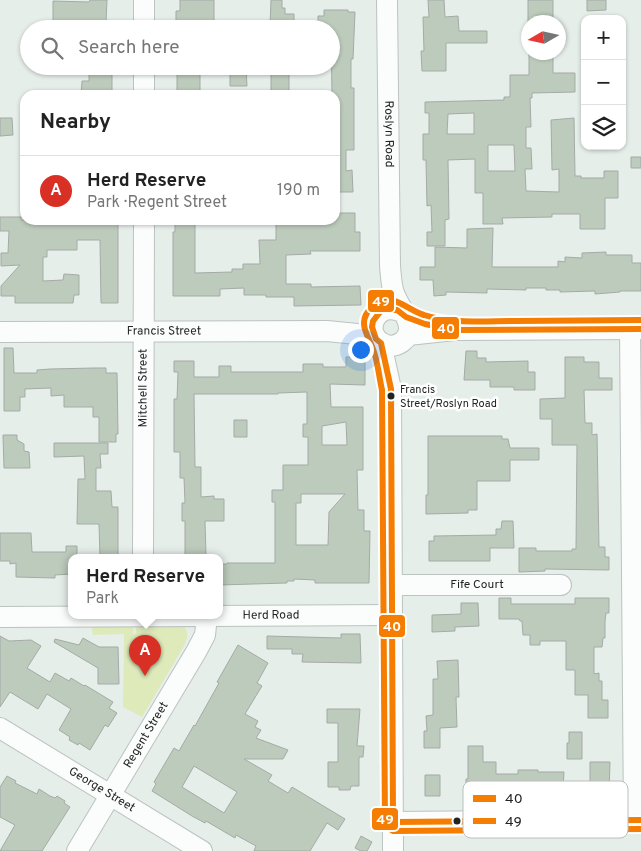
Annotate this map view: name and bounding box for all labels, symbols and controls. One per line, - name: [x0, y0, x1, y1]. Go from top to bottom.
- north arrow: [521, 15, 566, 60]
- map controls: [581, 15, 626, 150]
- button: +: [581, 15, 626, 60]
- search box: [20, 20, 340, 75]
- icon: search: [38, 34, 66, 62]
- text: Search here: [78, 36, 180, 60]
- button: −: [581, 60, 626, 105]
- street label: Roslyn Road: [380, 100, 397, 168]
- button: layers: [581, 105, 626, 150]
- text: Nearby: [40, 109, 111, 136]
- text: Herd Reserve: [87, 169, 206, 193]
- text: A: [50, 181, 62, 201]
- text: 190 m: [277, 181, 320, 201]
- text: Park · Regent Street: [87, 193, 227, 213]
- line badge: 49: [367, 289, 395, 313]
- text: 49: [372, 294, 390, 311]
- line badge: 40: [431, 316, 460, 340]
- text: 40: [437, 321, 455, 338]
- street label: Francis Street: [127, 323, 201, 340]
- your location: [348, 337, 374, 363]
- street label: Mitchell Street: [135, 349, 152, 427]
- place label: Francis Street/Roslyn Road: [400, 383, 497, 411]
- marker: Francis Street/Roslyn Road: [386, 391, 396, 401]
- popup: [68, 554, 223, 619]
- text: Herd Reserve: [86, 565, 205, 589]
- street label: Fife Court: [450, 577, 504, 593]
- text: Park: [86, 589, 119, 609]
- street label: Herd Road: [243, 607, 299, 624]
- line badge: 40: [378, 614, 406, 638]
- text: 40: [383, 619, 401, 636]
- pin: A: [129, 635, 161, 676]
- street label: Regent Street: [120, 699, 172, 771]
- street label: George Street: [65, 764, 138, 816]
- legend: [463, 781, 628, 838]
- text: 40: [505, 791, 523, 808]
- line badge: 49: [371, 807, 399, 831]
- text: 49: [376, 812, 394, 829]
- text: 49: [505, 814, 522, 831]
- unlabelled marker: [452, 816, 462, 826]

